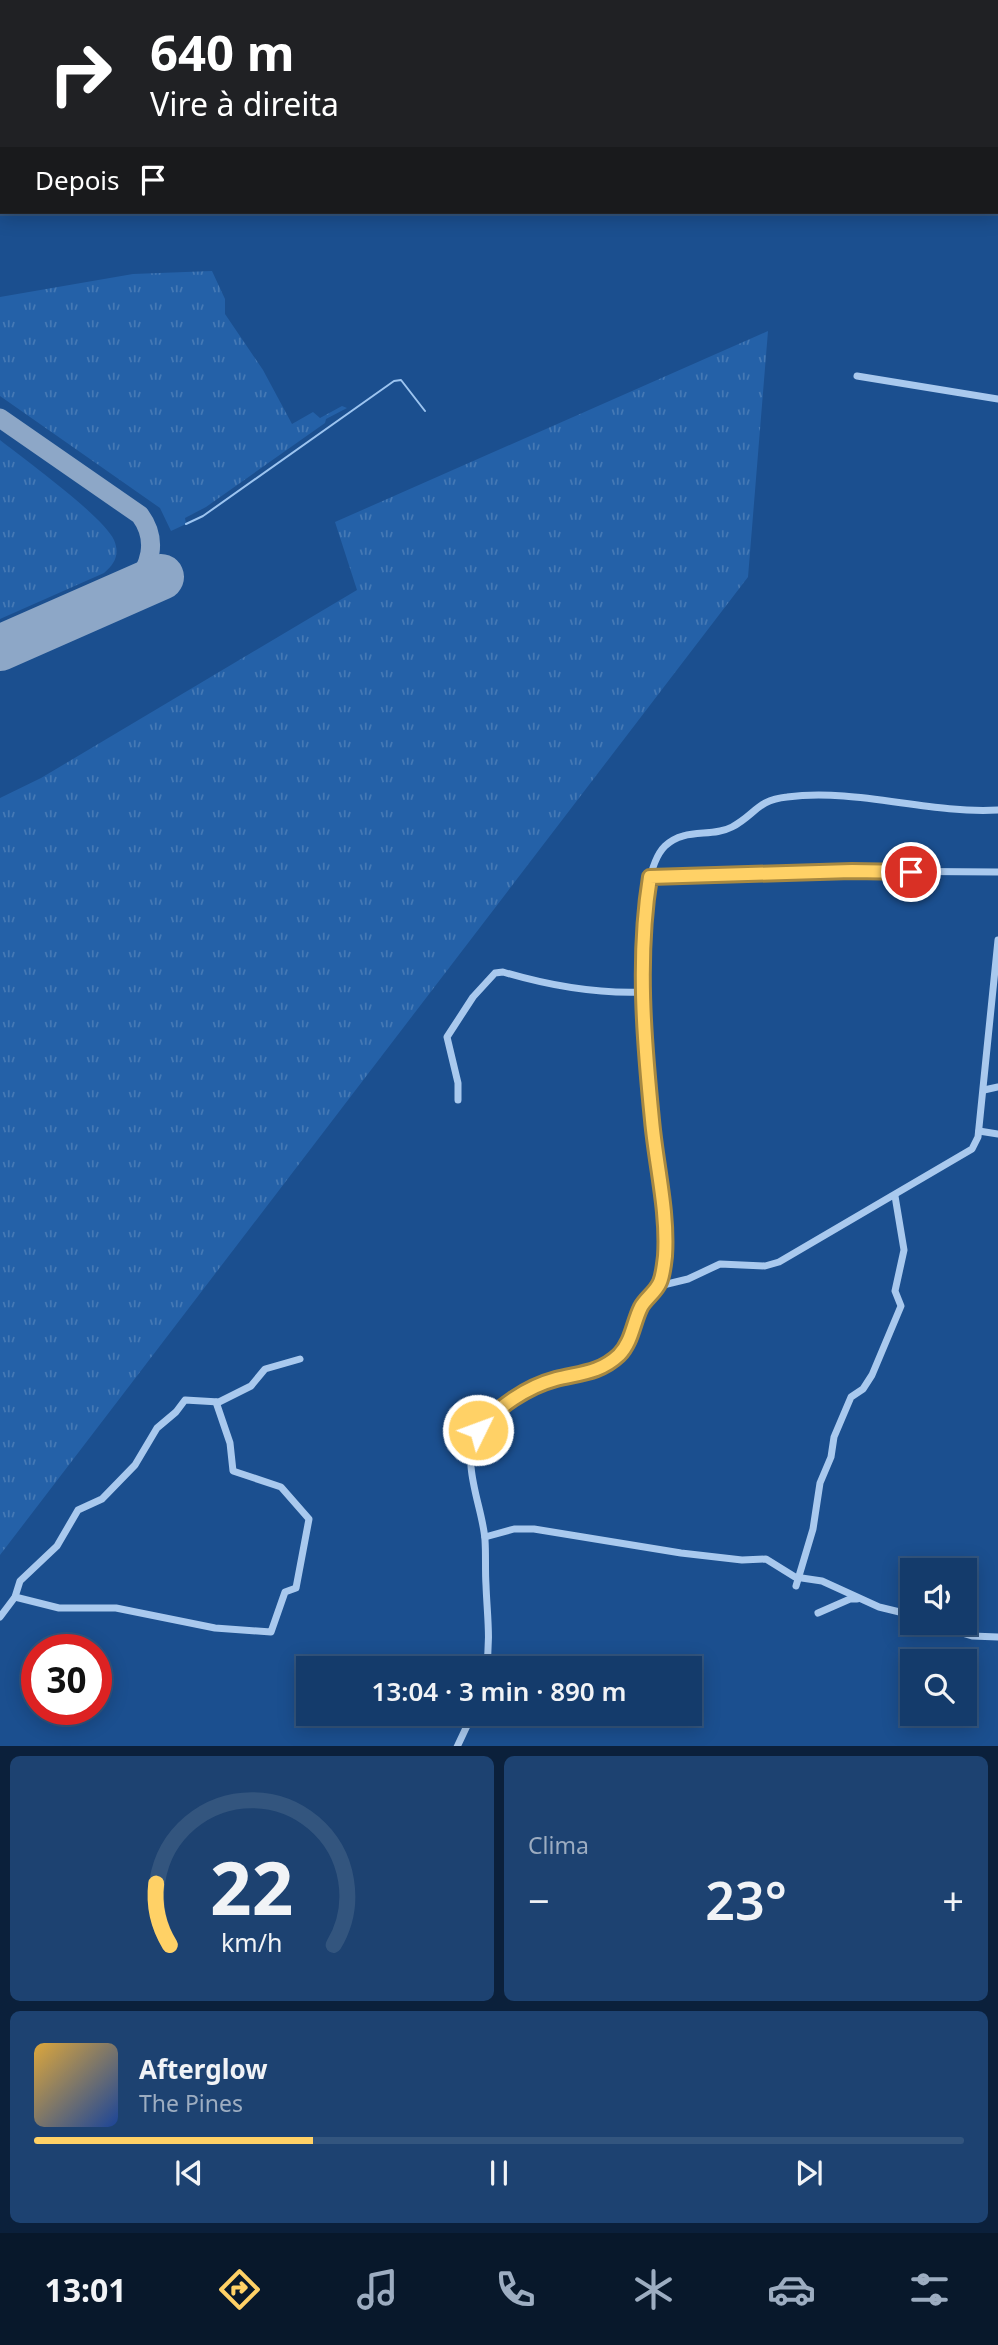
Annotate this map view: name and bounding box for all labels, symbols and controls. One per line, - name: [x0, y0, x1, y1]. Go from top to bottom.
- text: 640 m: [150, 19, 295, 85]
- icon: right: [35, 28, 126, 119]
- text: Vire à direita: [150, 82, 339, 125]
- icon: arrive: [134, 161, 172, 199]
- text: Depois: [35, 162, 120, 198]
- pin: [881, 842, 941, 902]
- icon: arrive: [892, 853, 930, 891]
- position arrow: [441, 1393, 515, 1467]
- map controls: [900, 1558, 977, 1726]
- button: sound: [900, 1558, 977, 1635]
- speed limit sign: 30: [21, 1634, 112, 1725]
- button: search: [900, 1649, 977, 1726]
- text: 13:04 · 3 min · 890 m: [372, 1673, 626, 1709]
- text: Clima: [528, 1829, 589, 1861]
- text: 22: [210, 1837, 294, 1936]
- text: 23°: [705, 1864, 787, 1935]
- text: −: [528, 1874, 550, 1926]
- text: +: [942, 1874, 964, 1926]
- text: km/h: [221, 1924, 283, 1958]
- text: Afterglow: [139, 2051, 267, 2087]
- text: The Pines: [139, 2087, 243, 2119]
- icon: previous: [170, 2154, 208, 2192]
- icon: pause: [480, 2154, 518, 2192]
- icon: next: [790, 2154, 828, 2192]
- icon: directions: [215, 2265, 264, 2314]
- icon: music: [353, 2265, 402, 2314]
- icon: phone: [491, 2265, 540, 2314]
- icon: climate: [629, 2265, 678, 2314]
- icon: car: [767, 2265, 816, 2314]
- icon: filters: [905, 2265, 954, 2314]
- text: 13:01: [44, 2268, 127, 2311]

